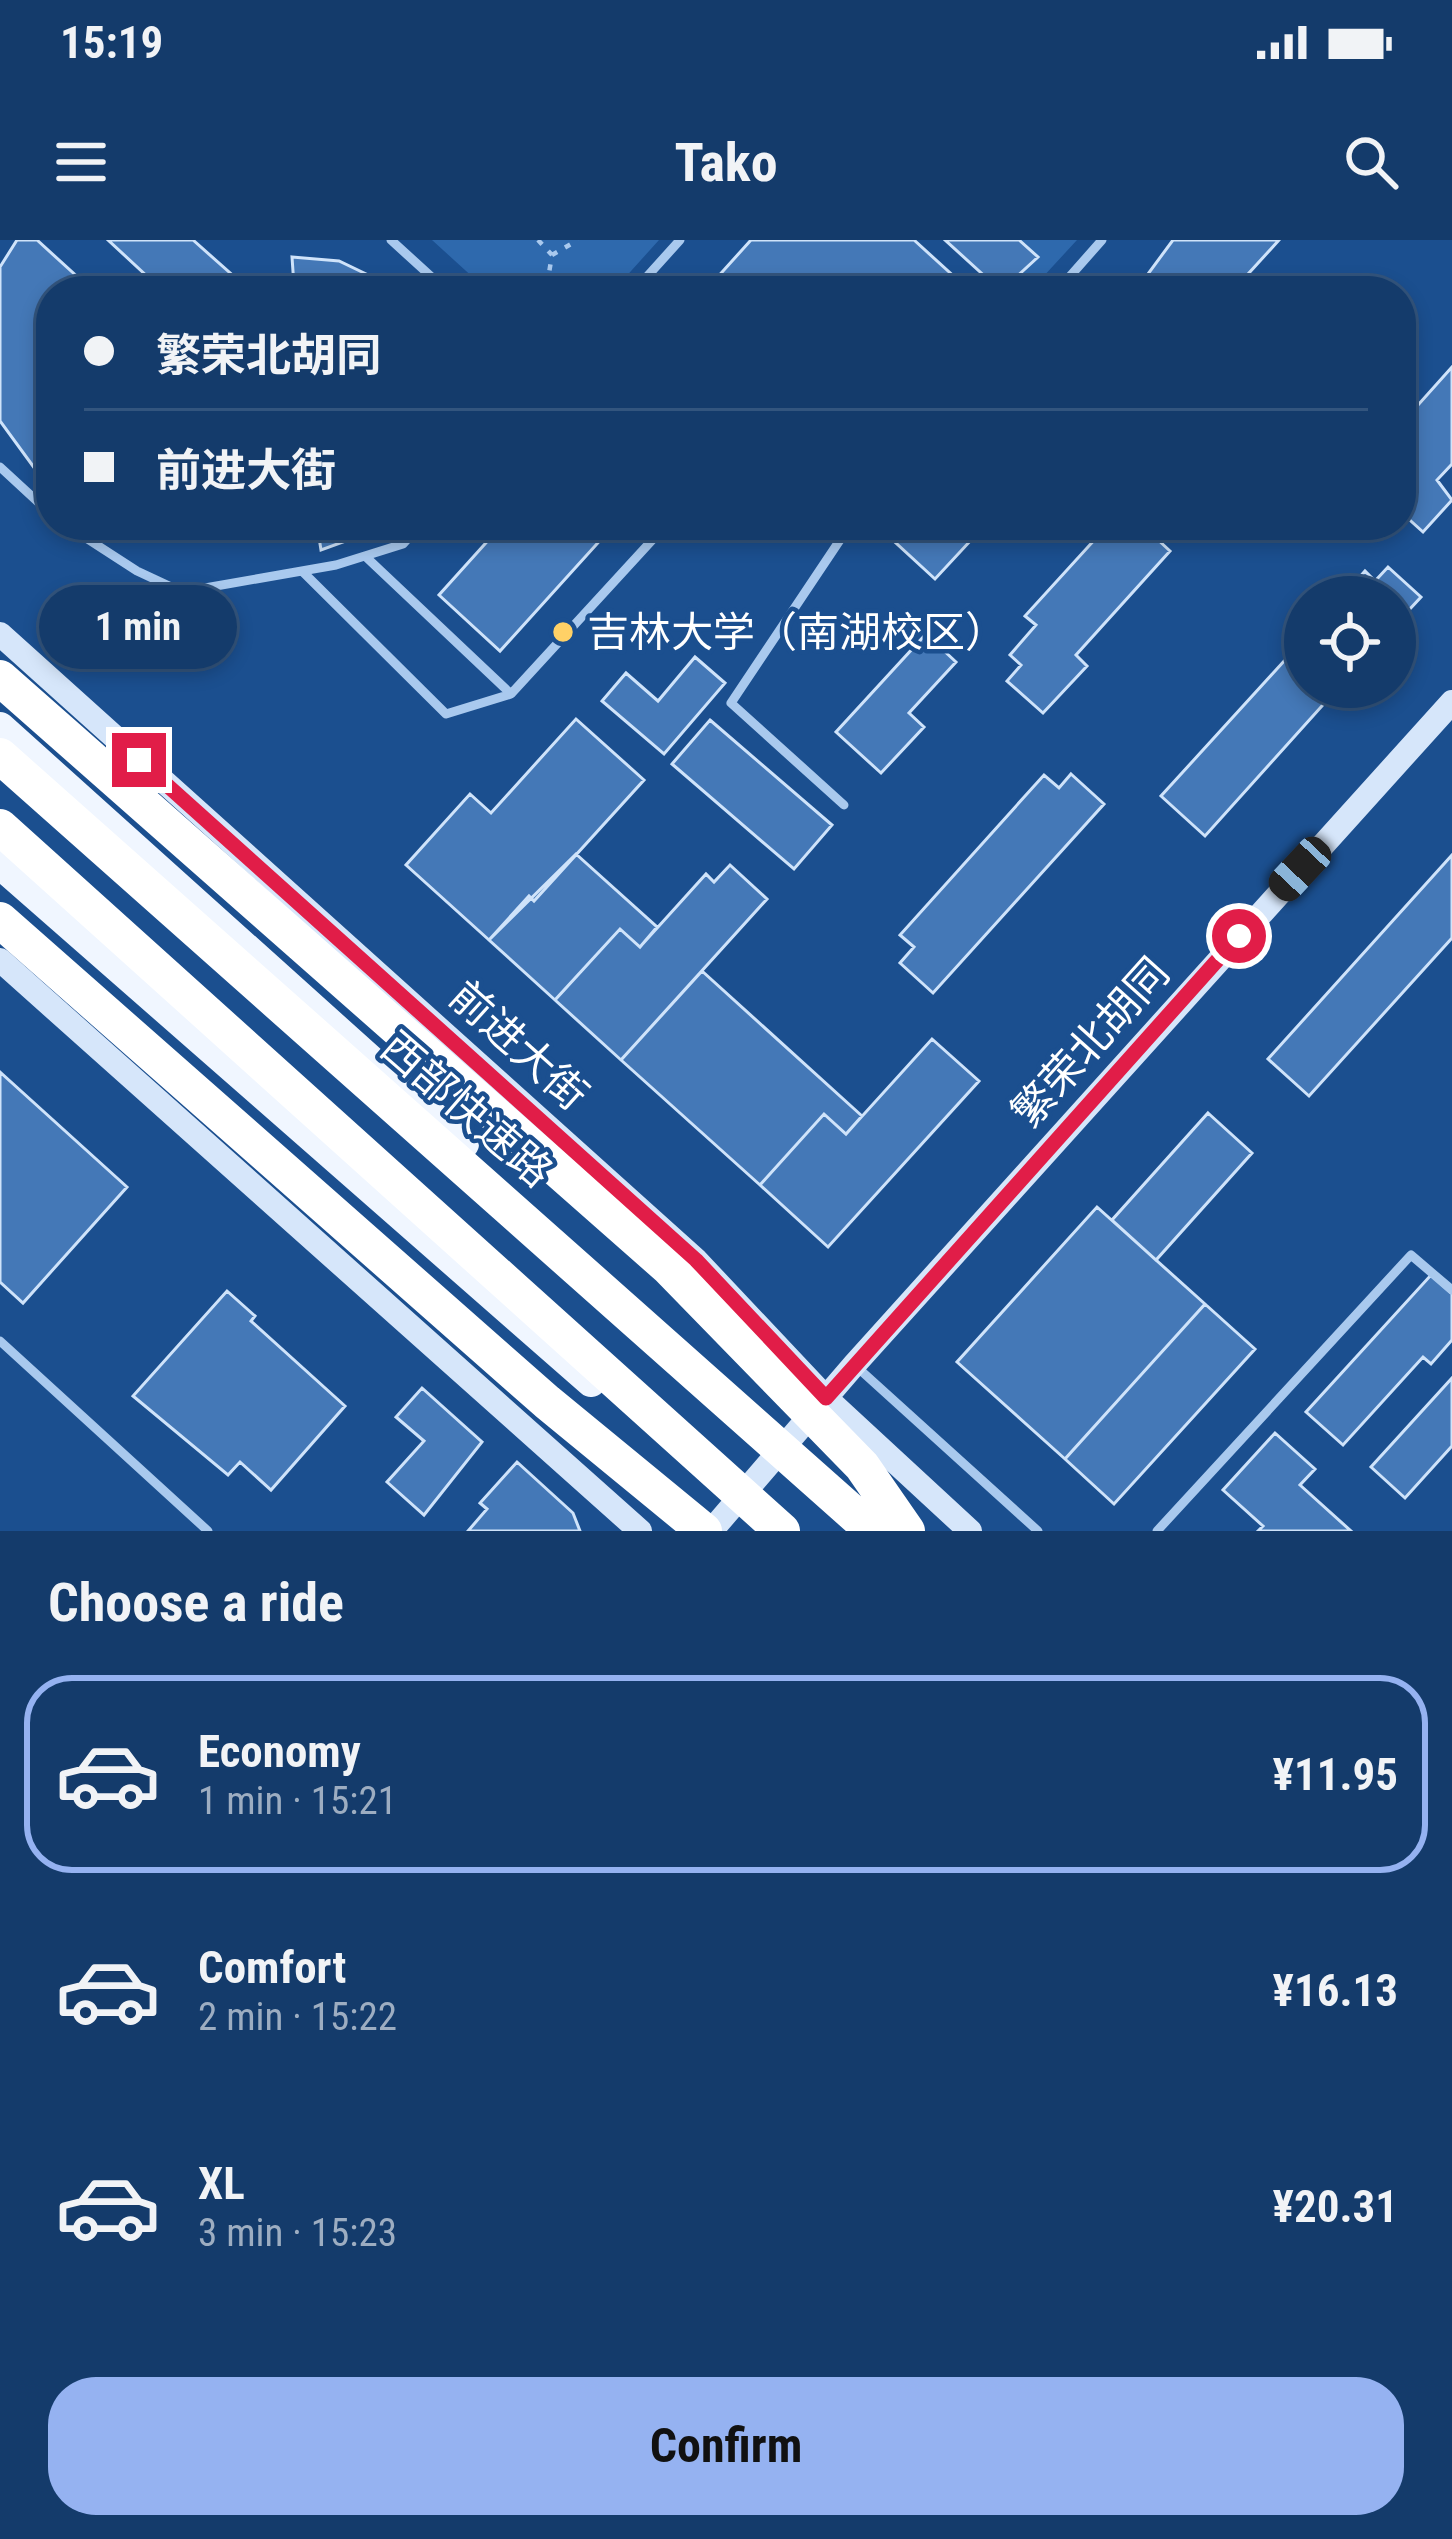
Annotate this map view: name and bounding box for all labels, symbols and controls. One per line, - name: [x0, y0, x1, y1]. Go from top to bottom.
- text: 15:19: [60, 16, 163, 69]
- icon: menu: [48, 129, 114, 195]
- icon: search: [1338, 129, 1404, 195]
- text: Tako: [674, 131, 778, 194]
- text: 繁荣北胡同: [156, 329, 381, 382]
- text: 前进大街: [156, 444, 336, 497]
- map controls: [1284, 576, 1416, 708]
- button: locate: [1284, 576, 1416, 708]
- callout: 1 min: [40, 586, 238, 670]
- text: 1 min: [95, 604, 181, 650]
- place label: 吉林大学（南湖校区）: [587, 608, 1007, 657]
- marker: 吉林大学（南湖校区）: [550, 619, 576, 645]
- route end: [112, 733, 166, 787]
- car: [1262, 830, 1338, 908]
- route start: [1212, 909, 1266, 963]
- street label: 繁荣北胡同: [1002, 948, 1179, 1137]
- street label: 前进大街: [440, 971, 597, 1120]
- street label: 西部快速路: [371, 1022, 562, 1197]
- text: Choose a ride: [48, 1571, 344, 1634]
- icon: car: [54, 1720, 162, 1828]
- text: Economy: [198, 1725, 361, 1778]
- text: ¥11.95: [1273, 1748, 1398, 1801]
- text: 1 min · 15:21: [198, 1778, 397, 1824]
- icon: car: [54, 1936, 162, 2044]
- text: Comfort: [198, 1941, 346, 1994]
- text: ¥16.13: [1273, 1964, 1398, 2017]
- text: 2 min · 15:22: [198, 1994, 397, 2040]
- icon: car: [54, 2152, 162, 2260]
- text: XL: [198, 2157, 245, 2210]
- text: ¥20.31: [1273, 2180, 1398, 2233]
- text: 3 min · 15:23: [198, 2210, 397, 2256]
- button: Confirm: [48, 2377, 1404, 2515]

